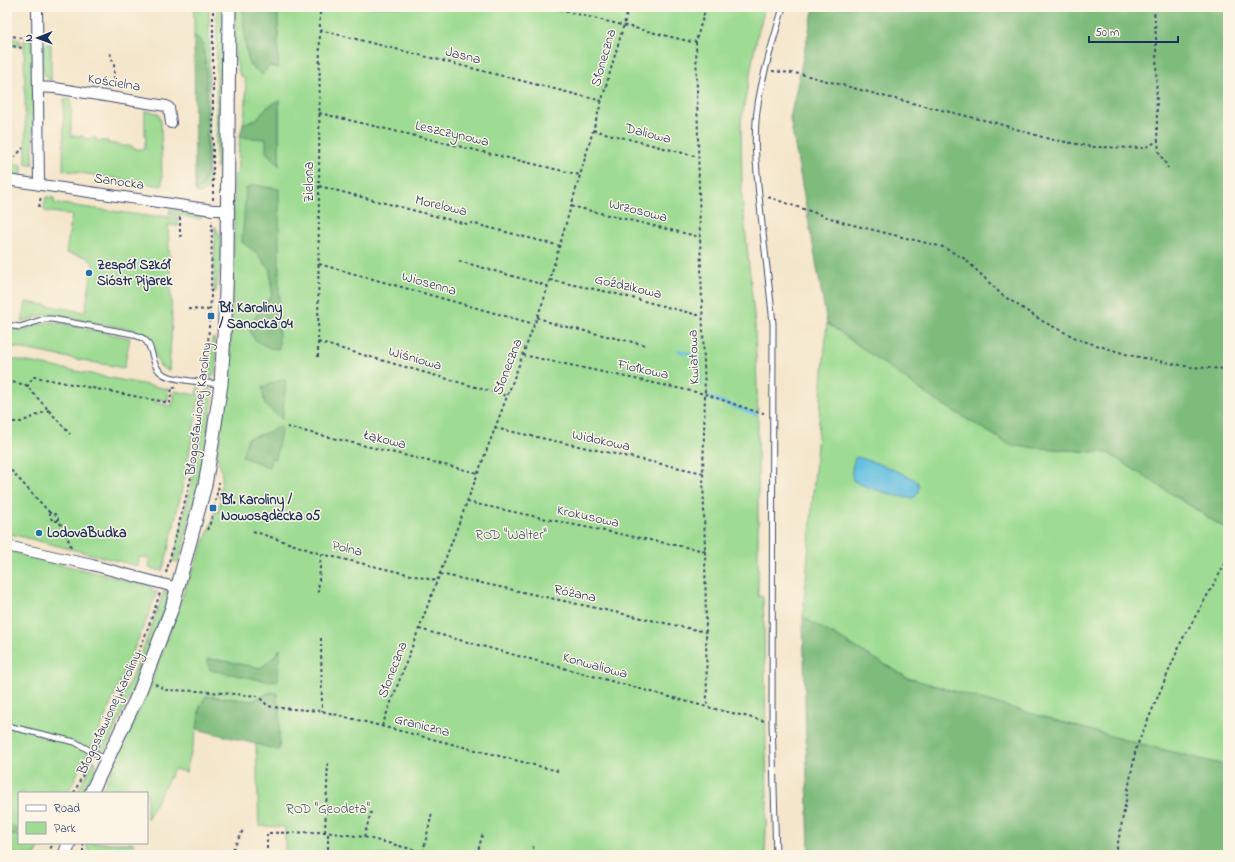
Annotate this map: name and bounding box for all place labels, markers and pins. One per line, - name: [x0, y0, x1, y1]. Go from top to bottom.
- place label: Zespół Szkół Sióstr Pijarek: [97, 255, 173, 292]
- marker: Zespół Szkół Sióstr Pijarek: [84, 268, 94, 278]
- place label: Bł. Karoliny / Sanocka 04: [218, 298, 293, 335]
- marker: Bł. Karoliny / Sanocka 04: [206, 311, 216, 321]
- place label: Bł. Karoliny / Nowosądecka 05: [220, 490, 320, 527]
- marker: Bł. Karoliny / Nowosądecka 05: [208, 503, 218, 513]
- place label: LodovaBudka: [47, 523, 127, 544]
- marker: LodovaBudka: [34, 528, 44, 538]

